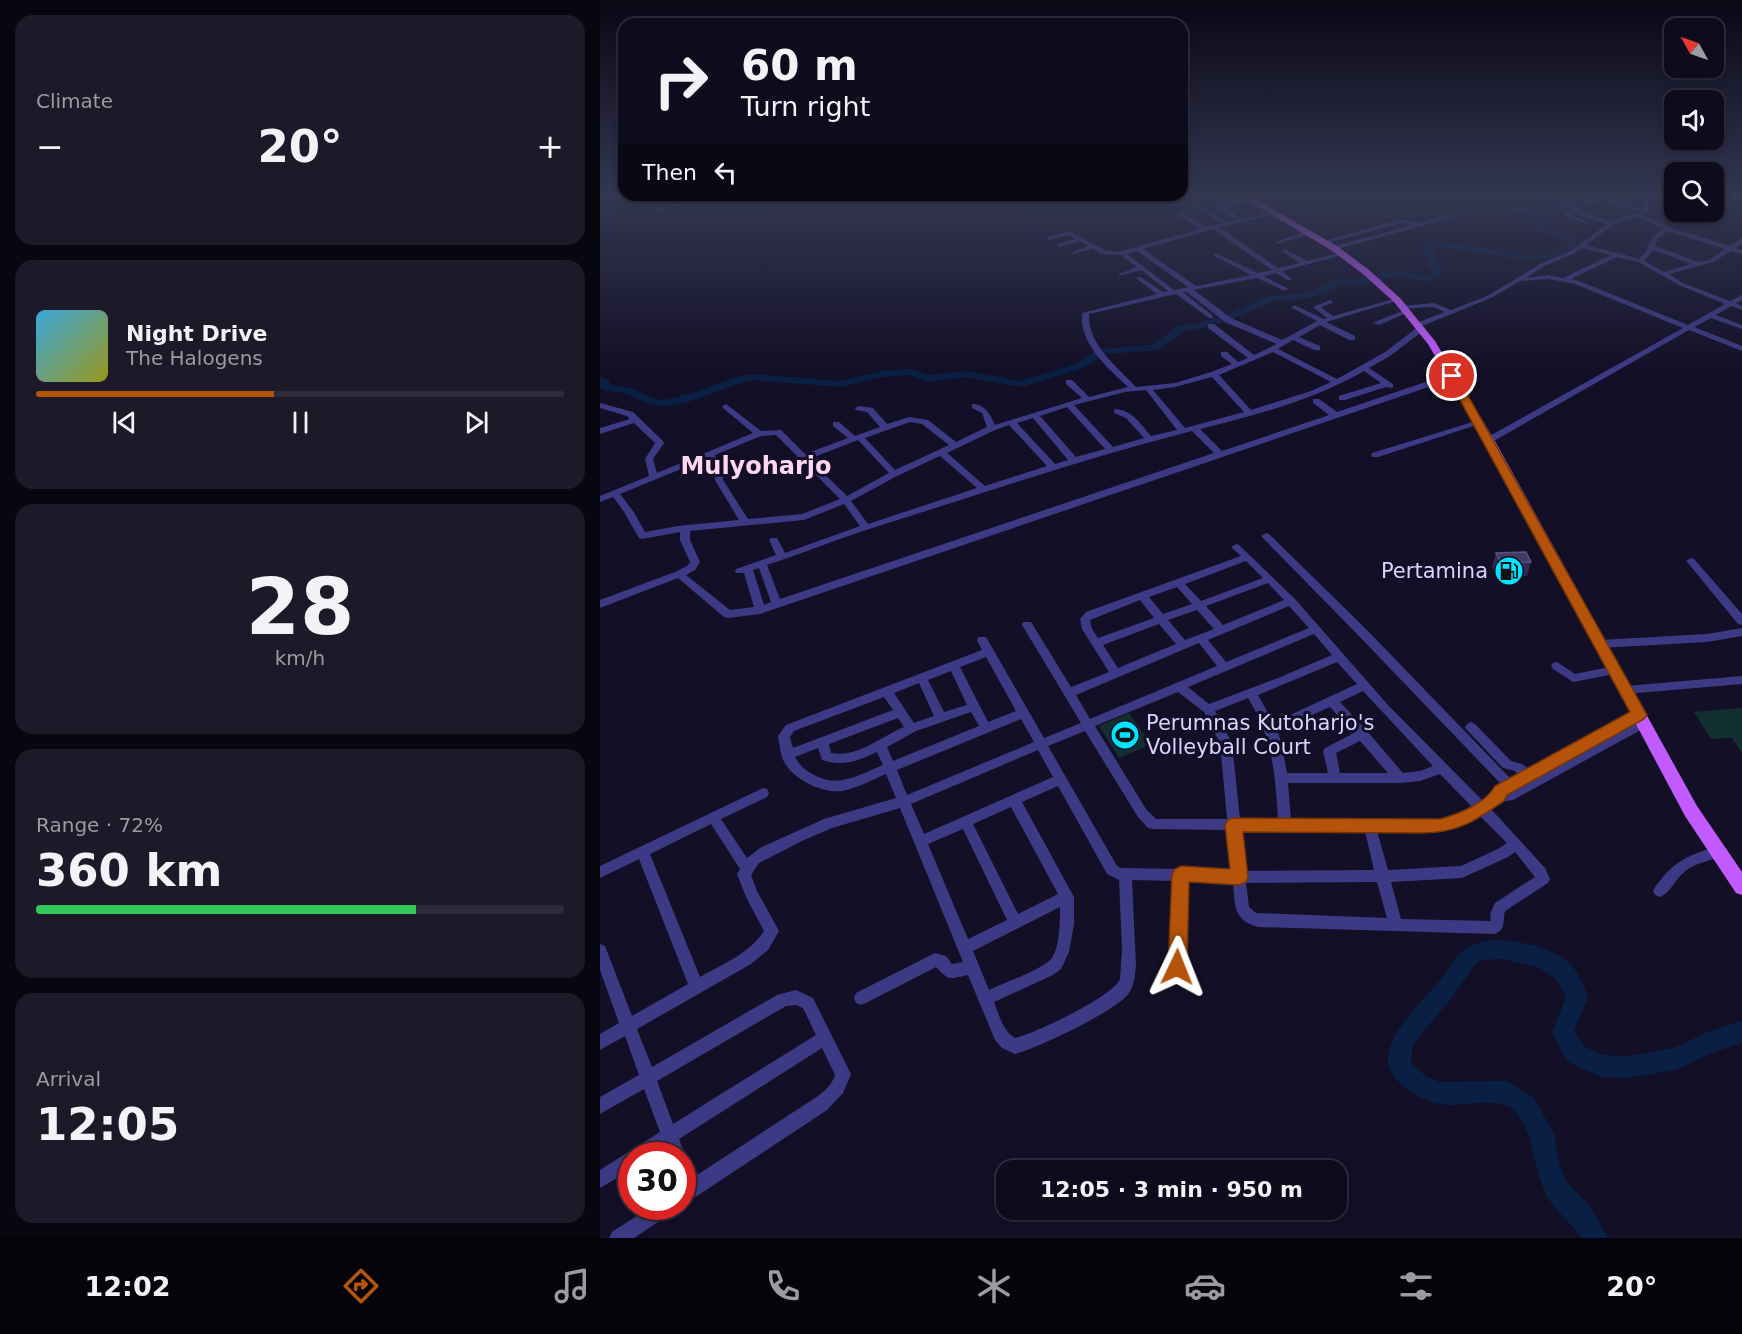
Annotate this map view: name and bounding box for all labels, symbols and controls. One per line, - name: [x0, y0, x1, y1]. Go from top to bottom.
- north arrow: [1664, 18, 1724, 78]
- map controls: [1664, 18, 1724, 222]
- text: 60 m: [741, 41, 858, 90]
- icon: right: [642, 42, 720, 120]
- text: Climate: [36, 89, 113, 113]
- button: sound: [1664, 90, 1724, 150]
- text: Turn right: [741, 91, 870, 122]
- text: 20°: [257, 120, 343, 173]
- text: −: [36, 127, 64, 166]
- text: +: [536, 127, 564, 166]
- icon: left: [709, 156, 742, 189]
- text: Then: [642, 160, 697, 185]
- button: search: [1664, 162, 1724, 222]
- text: Night Drive: [126, 321, 267, 346]
- text: The Halogens: [126, 346, 263, 370]
- pin: [1426, 350, 1477, 401]
- icon: arrive: [1435, 359, 1468, 392]
- icon: previous: [108, 406, 141, 439]
- icon: pause: [284, 406, 317, 439]
- icon: next: [460, 406, 493, 439]
- district label: Mulyoharjo: [680, 452, 832, 480]
- fuel station icon: Pertamina: [1493, 555, 1525, 587]
- place label: Pertamina: [1381, 559, 1488, 583]
- text: 28: [246, 562, 354, 652]
- text: km/h: [275, 646, 325, 670]
- place label: Perumnas Kutoharjo's Volleyball Court: [1146, 711, 1374, 759]
- sports icon: Perumnas Kutoharjo's Volleyball Court: [1109, 719, 1141, 751]
- text: Range · 72%: [36, 813, 163, 837]
- text: 360 km: [36, 844, 222, 897]
- position arrow: [1145, 935, 1209, 999]
- text: Arrival: [36, 1067, 101, 1091]
- text: 12:05: [36, 1098, 179, 1151]
- speed limit sign: 30: [618, 1142, 696, 1220]
- text: 12:05 · 3 min · 950 m: [1040, 1177, 1303, 1202]
- icon: directions: [340, 1265, 382, 1307]
- icon: music: [551, 1265, 593, 1307]
- icon: phone: [762, 1265, 804, 1307]
- icon: climate: [973, 1265, 1015, 1307]
- icon: car: [1184, 1265, 1226, 1307]
- icon: filters: [1395, 1265, 1437, 1307]
- text: 12:02: [85, 1271, 171, 1302]
- text: 20°: [1606, 1271, 1657, 1302]

